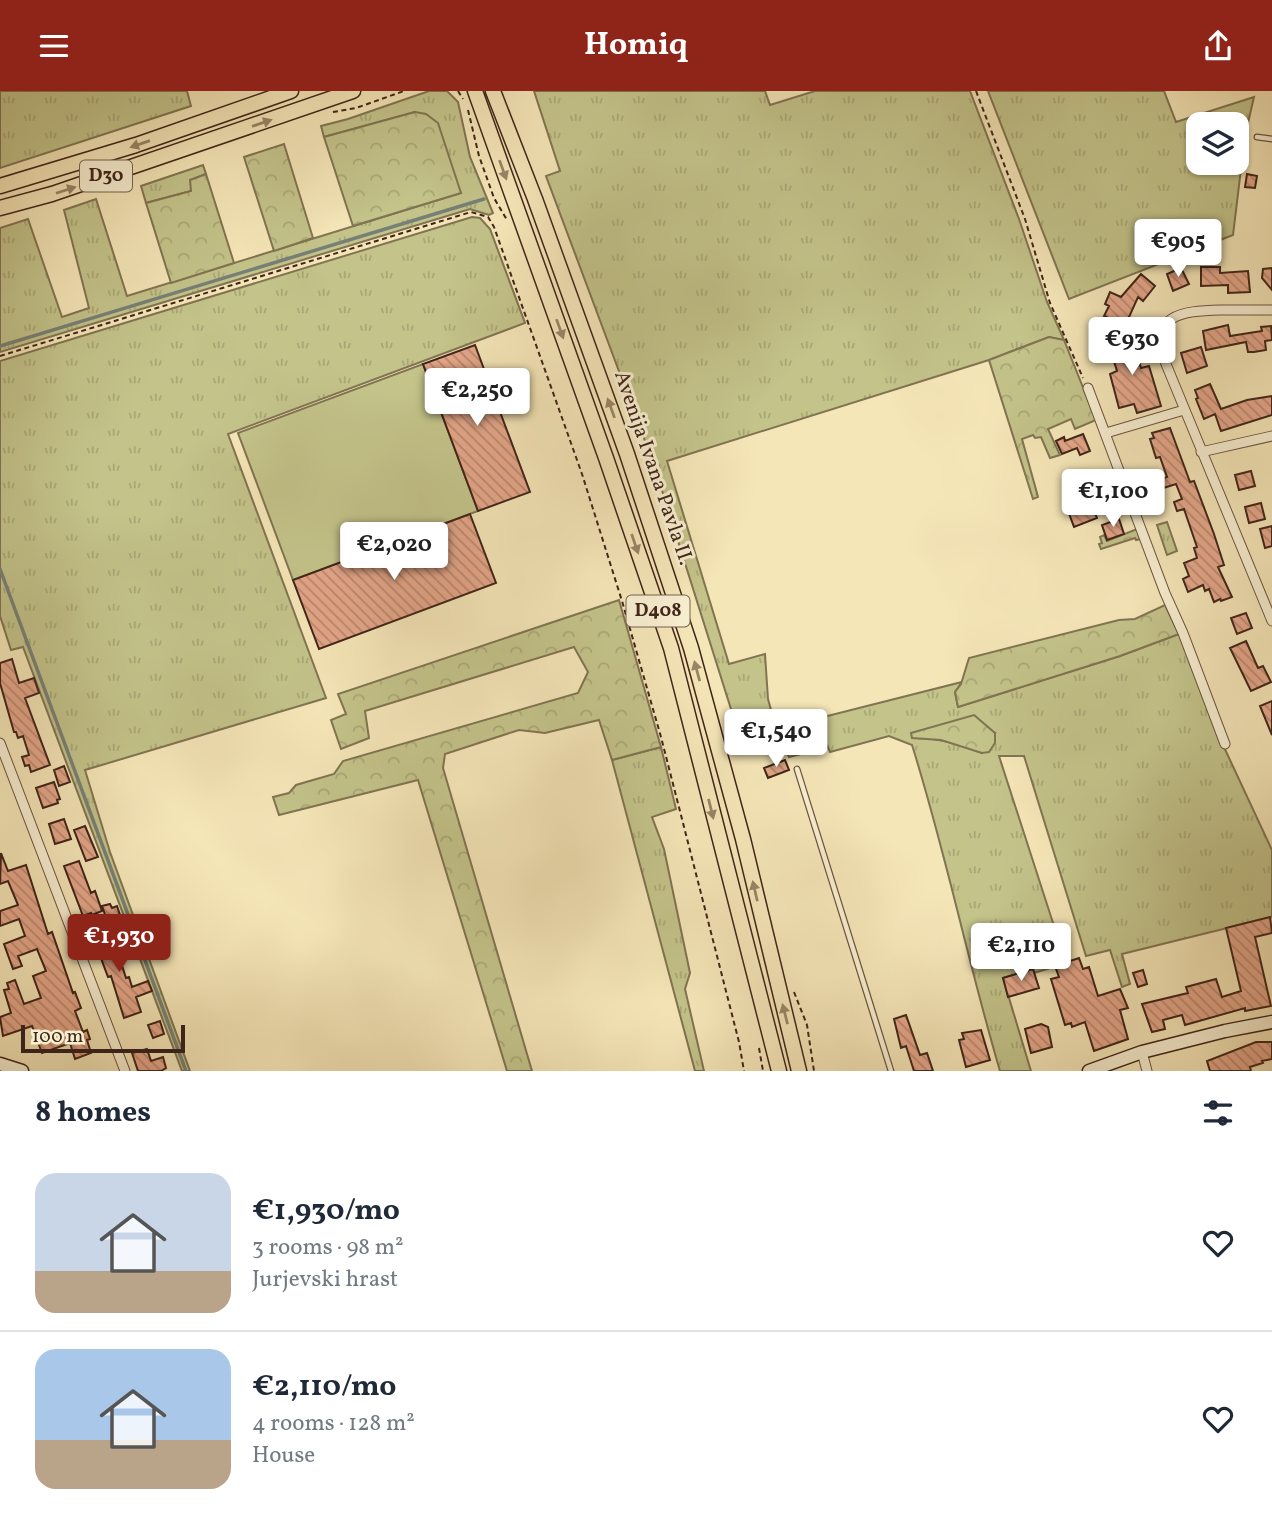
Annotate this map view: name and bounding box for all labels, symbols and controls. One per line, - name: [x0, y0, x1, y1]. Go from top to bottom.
- text: Homiq: [584, 24, 688, 68]
- icon: menu: [35, 27, 73, 65]
- icon: share: [1199, 27, 1237, 65]
- map controls: [1186, 112, 1249, 175]
- button: layers: [1186, 112, 1249, 175]
- one-way arrow: [252, 117, 273, 128]
- one-way arrow: [129, 139, 150, 150]
- one-way arrow: [498, 159, 509, 180]
- road number: D30: [80, 160, 132, 191]
- one-way arrow: [55, 184, 76, 195]
- pin: €905: [1137, 219, 1219, 279]
- text: €905: [1151, 226, 1206, 258]
- pin: €930: [1091, 317, 1173, 377]
- one-way arrow: [554, 319, 565, 340]
- text: €930: [1105, 324, 1159, 356]
- street label: Avenija Ivana Pavla II.: [606, 367, 700, 569]
- pin: €2,250: [420, 369, 534, 428]
- text: €2,250: [441, 375, 513, 407]
- one-way arrow: [605, 398, 616, 419]
- pin: €1,100: [1056, 469, 1170, 529]
- text: €1,100: [1078, 476, 1148, 508]
- pin: €2,020: [337, 523, 451, 582]
- text: €2,020: [356, 529, 432, 561]
- one-way arrow: [630, 533, 641, 554]
- road number: D408: [626, 596, 690, 627]
- one-way arrow: [691, 660, 702, 682]
- pin: €1,540: [719, 709, 833, 769]
- text: €1,540: [740, 716, 812, 748]
- one-way arrow: [706, 798, 717, 820]
- one-way arrow: [749, 880, 760, 902]
- pin: €1,930: [62, 915, 176, 974]
- text: €1,930: [84, 921, 154, 953]
- pin: €2,110: [964, 923, 1078, 983]
- text: €2,110: [987, 930, 1055, 962]
- one-way arrow: [779, 1003, 790, 1025]
- scale bar: [21, 1022, 186, 1054]
- text: 100 m: [32, 1024, 83, 1050]
- text: 8 homes: [35, 1092, 151, 1134]
- icon: filters: [1199, 1094, 1237, 1132]
- text: €1,930/mo: [252, 1190, 400, 1232]
- icon: home: [91, 1201, 175, 1285]
- icon: heart: [1199, 1224, 1237, 1262]
- text: 3 rooms · 98 m²: [252, 1232, 404, 1264]
- text: Jurjevski hrast: [252, 1264, 398, 1296]
- text: €2,110/mo: [252, 1366, 396, 1408]
- icon: home: [91, 1377, 175, 1461]
- icon: heart: [1199, 1400, 1237, 1438]
- text: 4 rooms · 128 m²: [252, 1408, 415, 1440]
- text: House: [252, 1440, 315, 1472]

